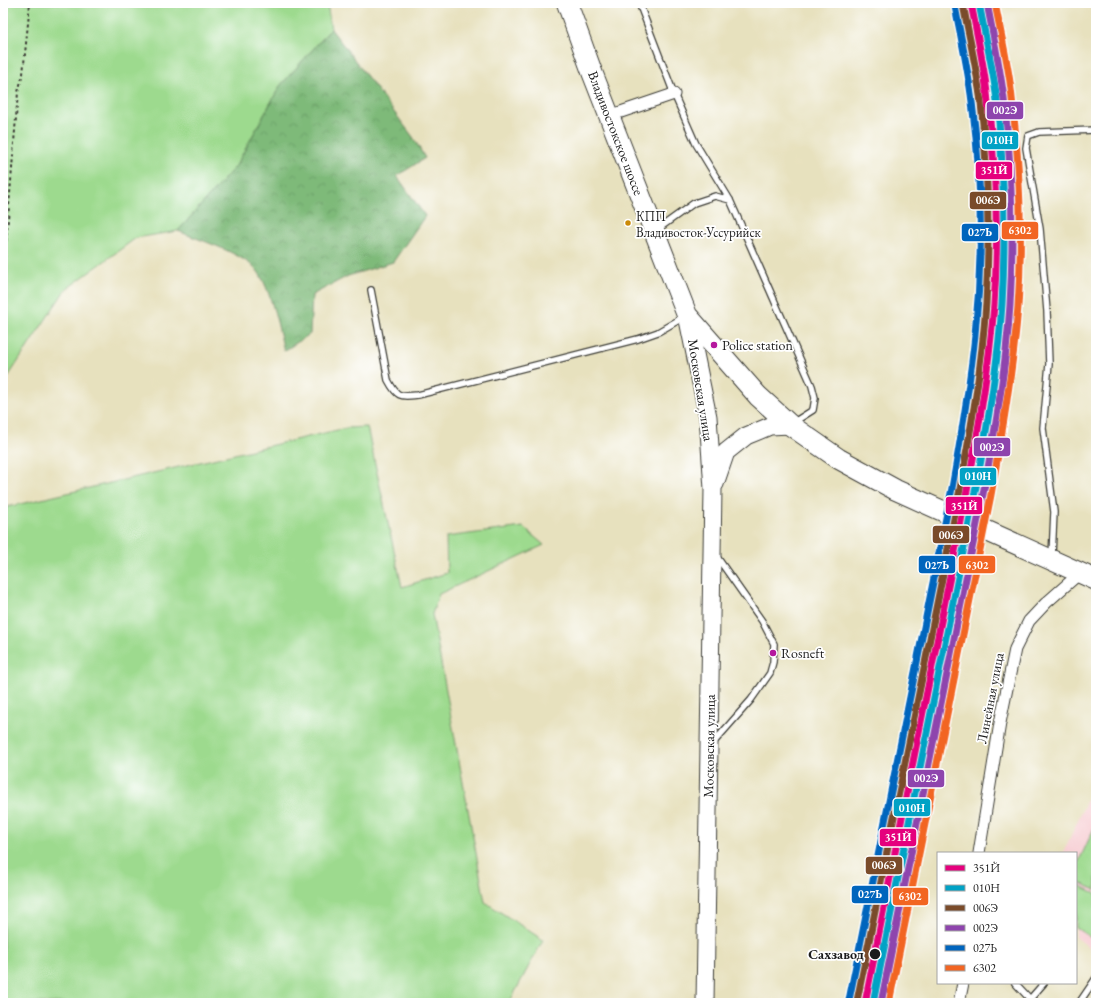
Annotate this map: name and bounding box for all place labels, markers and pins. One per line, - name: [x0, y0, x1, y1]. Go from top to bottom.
- place label: КПП Владивосток-Уссурийск: [636, 208, 761, 241]
- marker: КПП Владивосток-Уссурийск: [623, 218, 633, 228]
- place label: Police station: [722, 336, 793, 354]
- marker: Police station: [709, 340, 719, 350]
- place label: Rosneft: [781, 644, 825, 662]
- marker: Rosneft: [768, 648, 778, 658]
- place label: Сахзавод: [808, 945, 865, 963]
- marker: Сахзавод: [868, 947, 882, 961]

